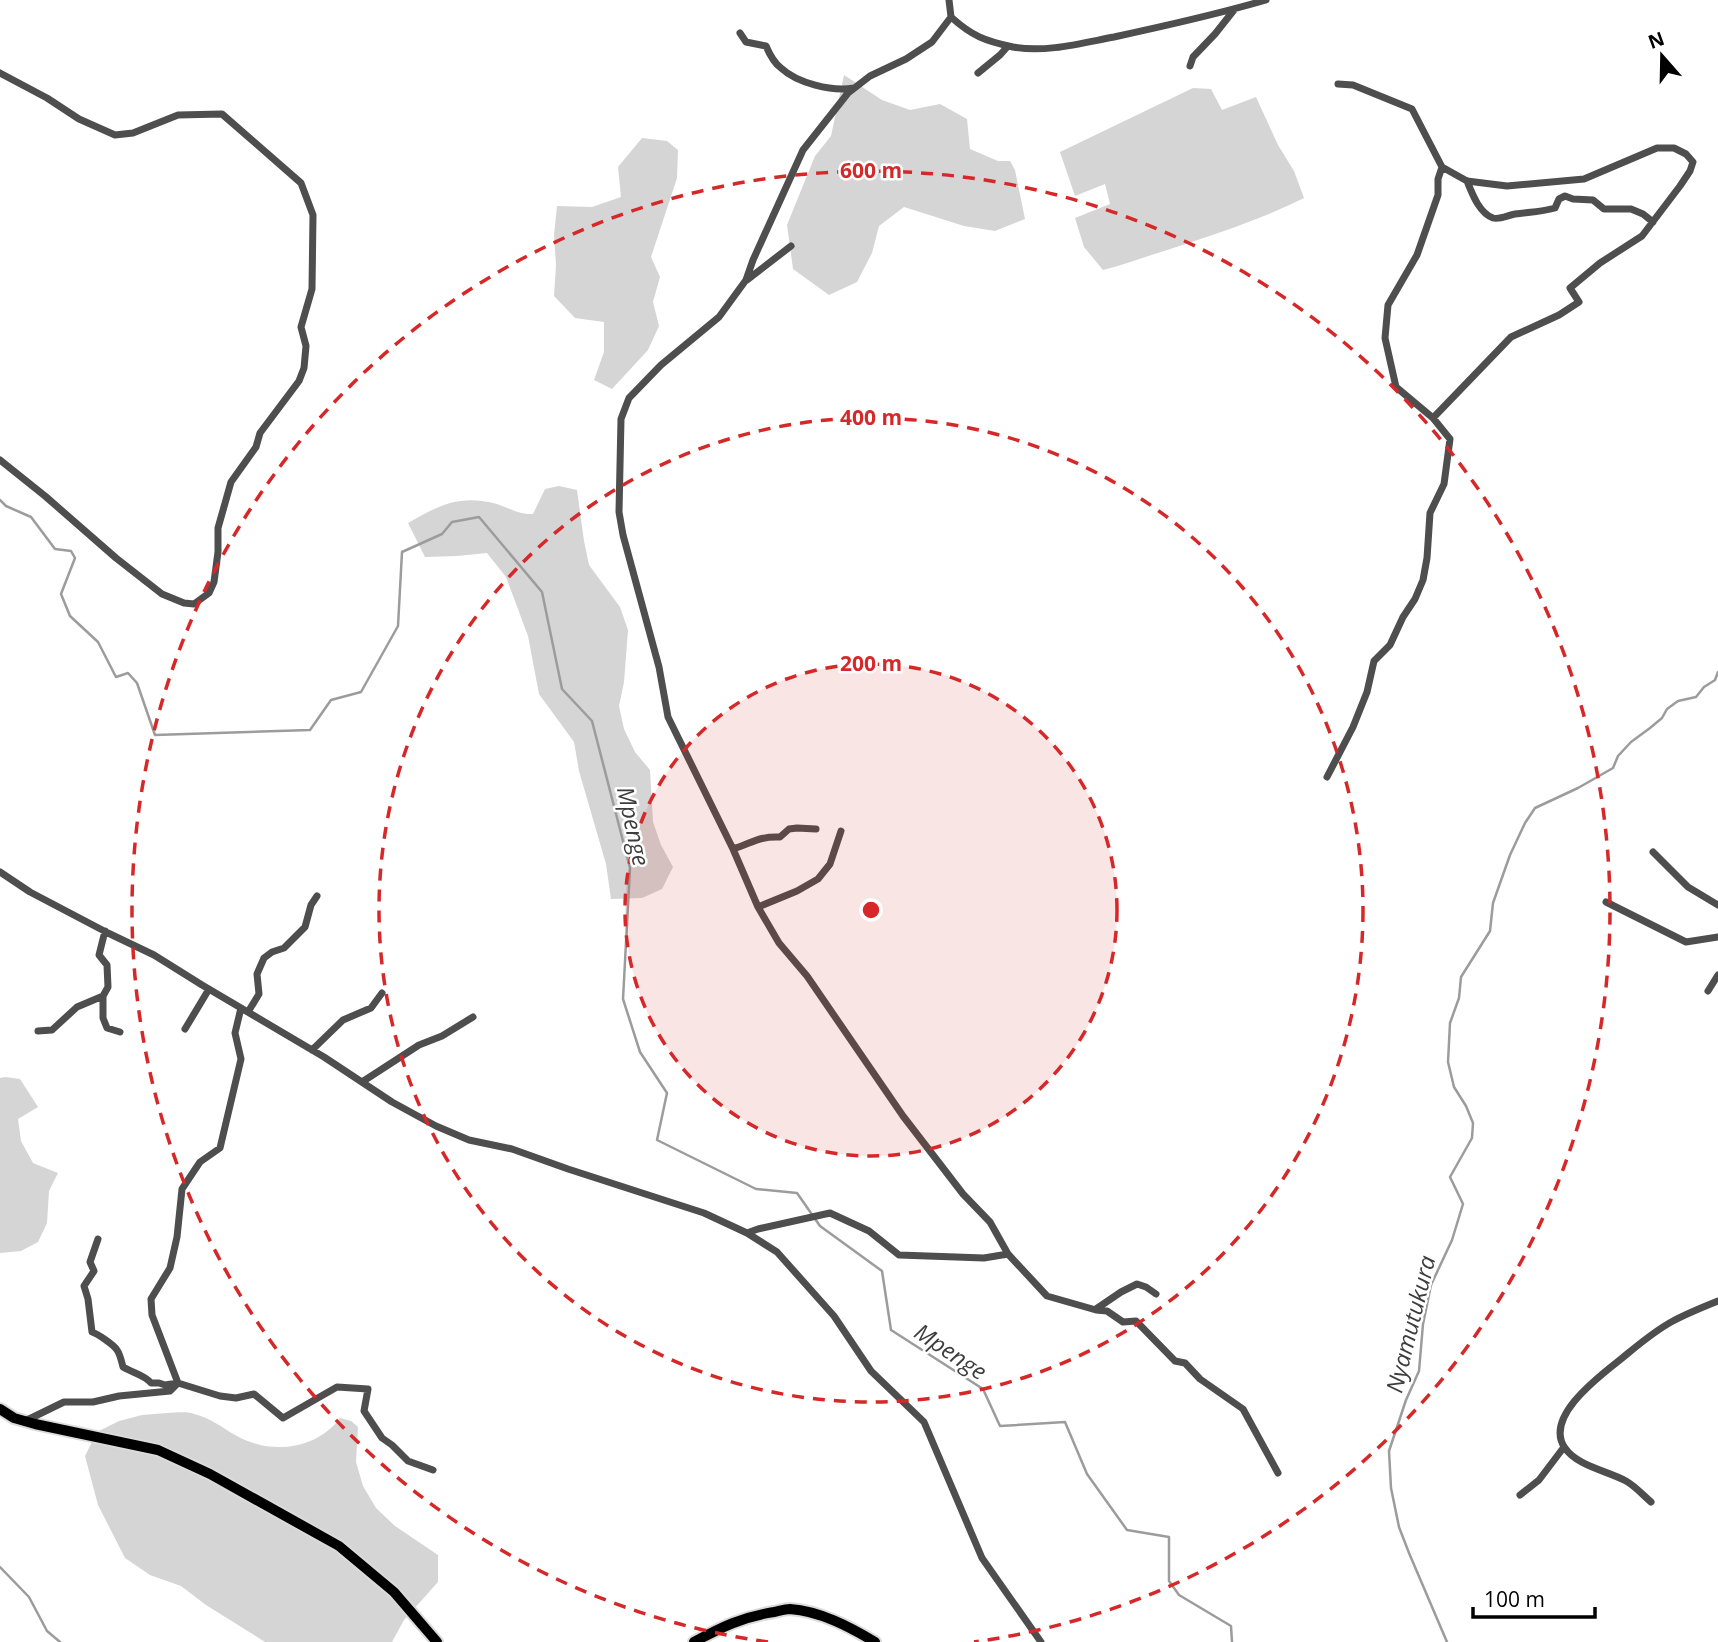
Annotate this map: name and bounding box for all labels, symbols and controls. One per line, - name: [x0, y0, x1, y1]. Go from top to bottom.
- north arrow: [1627, 21, 1697, 91]
- text: N: [1644, 25, 1668, 55]
- text: 600 m: [840, 156, 902, 184]
- text: 400 m: [840, 403, 902, 431]
- text: 200 m: [840, 649, 902, 677]
- water label: Mpenge: [610, 783, 658, 869]
- centre of rings: [859, 898, 883, 922]
- water label: Nyamutukura: [1377, 1252, 1443, 1396]
- water label: Mpenge: [909, 1315, 993, 1387]
- scale bar: [1473, 1576, 1596, 1620]
- text: 100 m: [1484, 1585, 1545, 1613]

